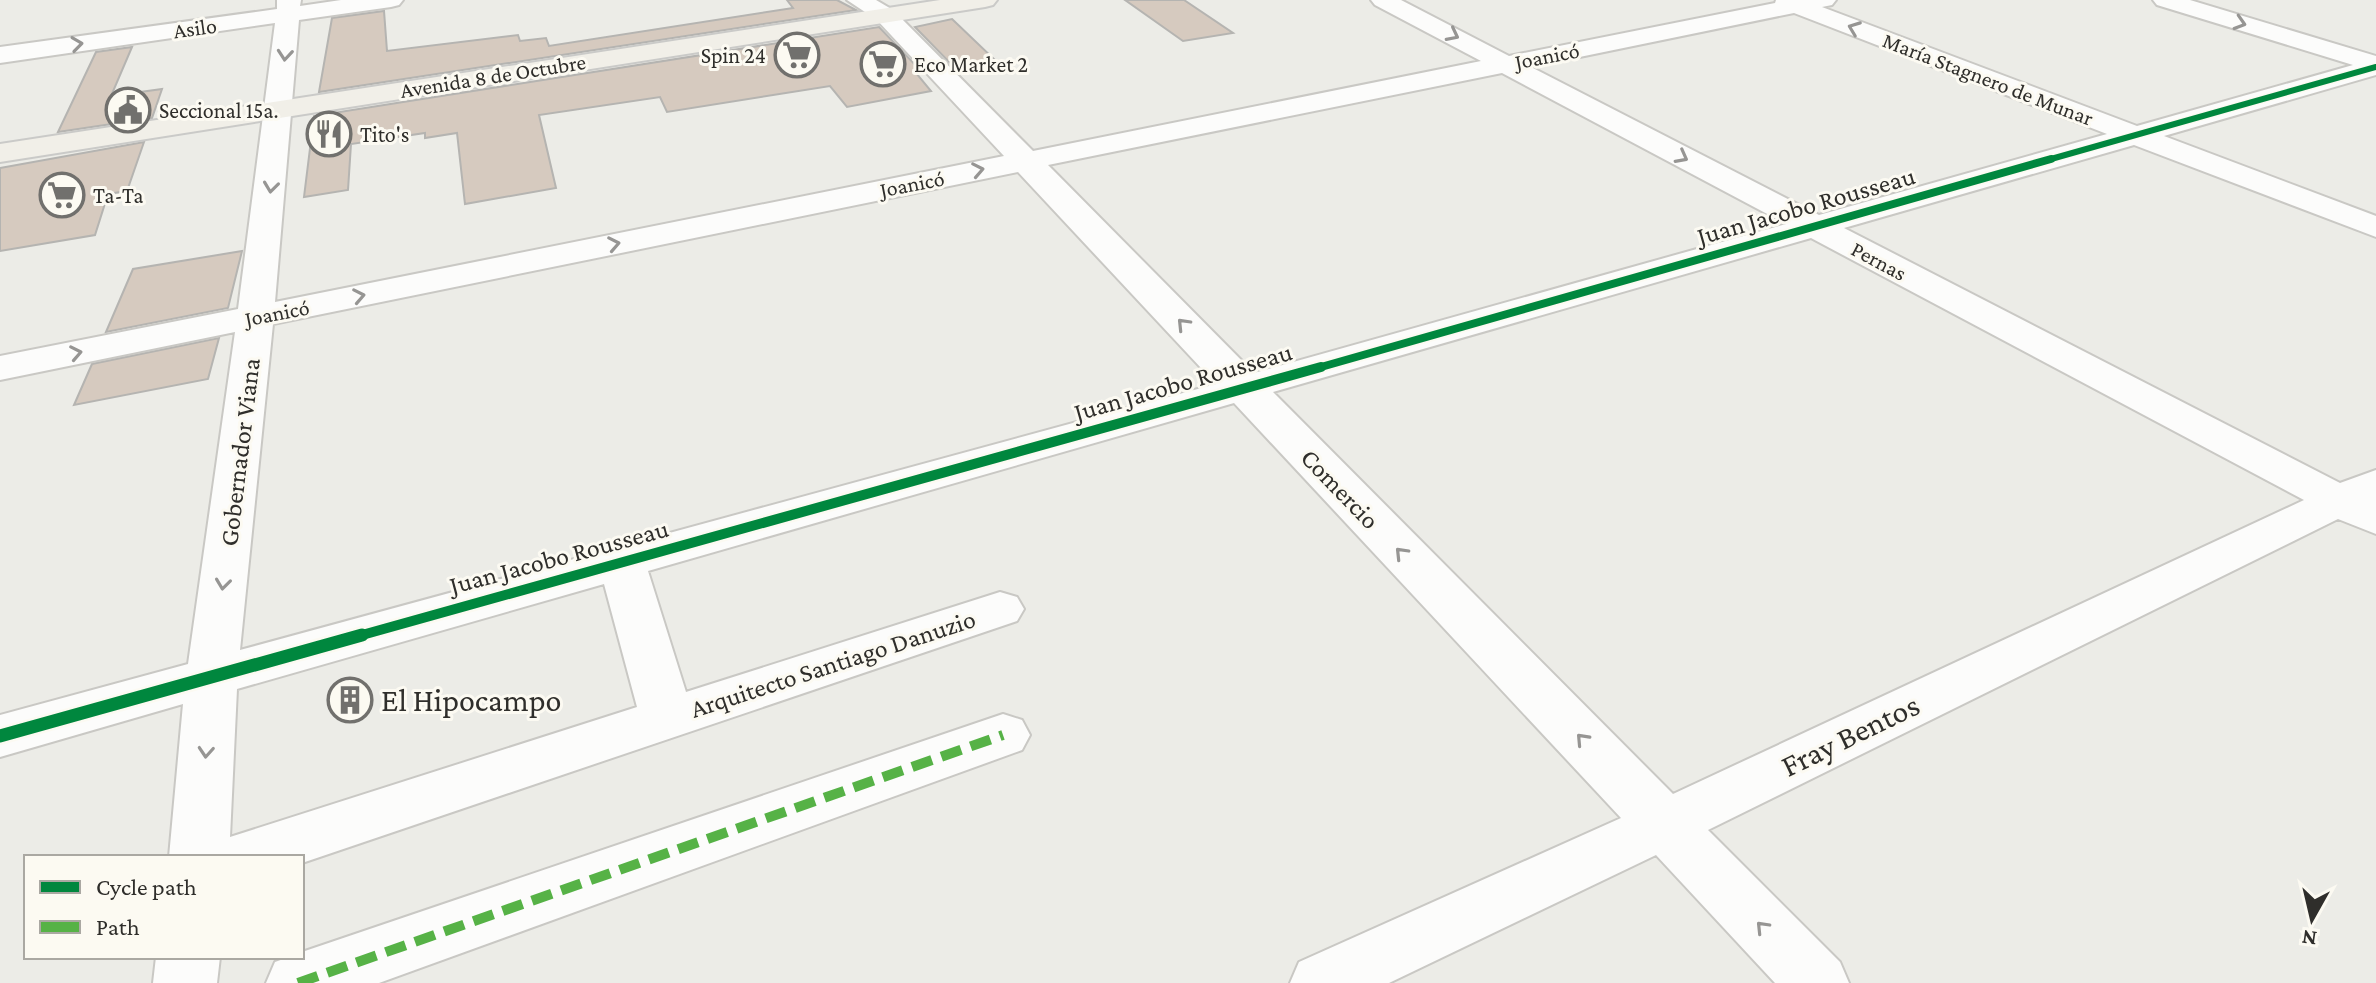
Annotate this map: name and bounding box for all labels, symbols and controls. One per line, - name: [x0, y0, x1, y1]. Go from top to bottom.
- street label: Asilo: [172, 13, 218, 43]
- one-way arrow: [2232, 14, 2246, 30]
- one-way arrow: [1848, 21, 1862, 38]
- one-way arrow: [1444, 26, 1459, 41]
- street label: María Stagnero de Munar: [1879, 27, 2097, 131]
- supermarket icon: Spin 24: [773, 31, 821, 79]
- one-way arrow: [70, 36, 84, 53]
- street label: Joanicó: [1511, 38, 1581, 75]
- supermarket icon: Eco Market 2: [859, 40, 907, 88]
- place label: Spin 24: [701, 43, 766, 68]
- one-way arrow: [277, 49, 294, 62]
- street label: Avenida 8 de Octubre: [398, 49, 588, 103]
- place label: Eco Market 2: [914, 52, 1028, 77]
- public building icon: Seccional 15a.: [104, 86, 152, 134]
- place label: Seccional 15a.: [159, 98, 279, 123]
- restaurant icon: Tito's: [305, 110, 353, 158]
- place label: Tito's: [360, 122, 409, 147]
- one-way arrow: [1674, 147, 1689, 162]
- street label: Juan Jacobo Rousseau: [1692, 161, 1919, 252]
- one-way arrow: [971, 162, 984, 179]
- street label: Joanicó: [876, 166, 946, 203]
- supermarket icon: Ta-Ta: [38, 171, 86, 219]
- one-way arrow: [263, 181, 280, 194]
- place label: Ta-Ta: [93, 183, 143, 208]
- one-way arrow: [606, 236, 620, 253]
- street label: Pernas: [1847, 236, 1911, 286]
- one-way arrow: [352, 288, 365, 305]
- street label: Joanicó: [241, 295, 311, 332]
- one-way arrow: [1178, 319, 1193, 333]
- street label: Juan Jacobo Rousseau: [1069, 337, 1296, 428]
- one-way arrow: [69, 345, 83, 362]
- street label: Gobernador Viana: [214, 356, 266, 548]
- street label: Comercio: [1295, 443, 1385, 535]
- street label: Juan Jacobo Rousseau: [444, 514, 672, 601]
- one-way arrow: [1396, 548, 1410, 562]
- one-way arrow: [215, 577, 232, 591]
- street label: Arquitecto Santiago Danuzio: [687, 604, 979, 724]
- building icon: El Hipocampo: [326, 676, 374, 724]
- place label: El Hipocampo: [381, 682, 561, 718]
- street label: Fray Bentos: [1775, 686, 1925, 784]
- one-way arrow: [1578, 734, 1592, 749]
- one-way arrow: [198, 746, 215, 759]
- legend: [24, 855, 304, 959]
- text: Cycle path: [96, 873, 197, 900]
- north arrow: [2272, 879, 2352, 959]
- text: Path: [96, 913, 140, 940]
- one-way arrow: [1757, 922, 1772, 936]
- text: N: [2300, 925, 2318, 952]

